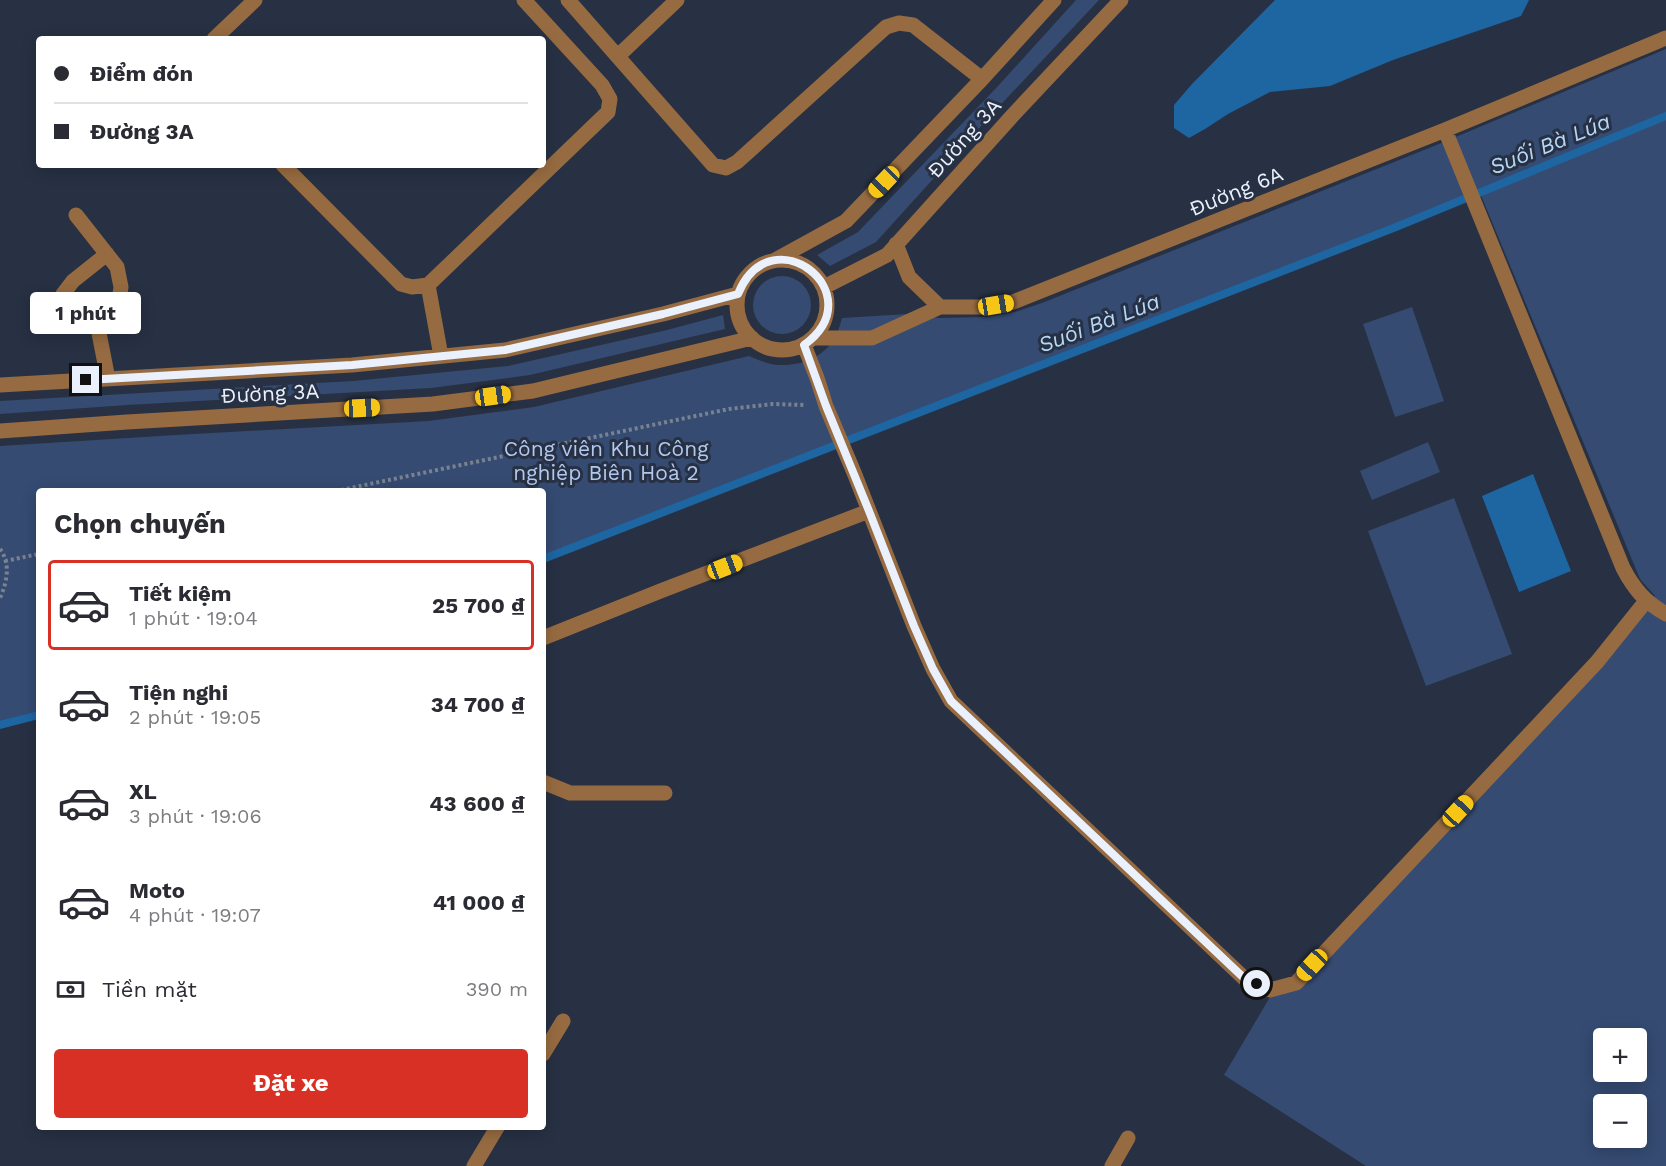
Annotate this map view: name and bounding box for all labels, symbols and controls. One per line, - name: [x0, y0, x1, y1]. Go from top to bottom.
- text: Điểm đón: [90, 61, 193, 86]
- street label: Đường 3A: [922, 93, 1006, 183]
- water label: Suối Bà Lúa: [1486, 108, 1614, 180]
- text: Đường 3A: [90, 119, 194, 144]
- street label: Đường 6A: [1185, 161, 1287, 221]
- car: [865, 163, 903, 201]
- water label: Suối Bà Lúa: [1035, 288, 1163, 358]
- callout: 1 phút: [31, 293, 142, 335]
- car: [977, 293, 1015, 317]
- text: 1 phút: [55, 301, 116, 325]
- route end: [72, 366, 99, 393]
- street label: Đường 3A: [220, 378, 320, 408]
- car: [474, 385, 512, 407]
- car: [344, 398, 380, 418]
- park label: Công viên Khu Công nghiệp Biên Hoà 2: [504, 436, 709, 485]
- text: Chọn chuyến: [54, 508, 226, 540]
- car: [705, 552, 745, 582]
- icon: car: [57, 578, 111, 632]
- text: Tiết kiệm: [129, 581, 232, 606]
- text: 25 700 ₫: [432, 593, 525, 618]
- text: 1 phút · 19:04: [129, 606, 258, 630]
- icon: car: [57, 677, 111, 731]
- text: Tiện nghi: [129, 680, 228, 705]
- text: 34 700 ₫: [431, 692, 525, 717]
- text: 2 phút · 19:05: [129, 705, 261, 729]
- icon: car: [57, 776, 111, 830]
- text: XL: [129, 779, 157, 804]
- text: 43 600 ₫: [429, 791, 525, 816]
- car: [1439, 792, 1477, 830]
- text: 3 phút · 19:06: [129, 804, 262, 828]
- icon: car: [57, 875, 111, 929]
- text: Moto: [129, 878, 185, 903]
- text: 41 000 ₫: [433, 890, 525, 915]
- text: 4 phút · 19:07: [129, 903, 261, 927]
- car: [1293, 946, 1331, 984]
- route start: [1243, 970, 1270, 997]
- icon: cash: [54, 973, 87, 1006]
- text: Tiền mặt: [102, 977, 197, 1002]
- text: 390 m: [466, 977, 528, 1001]
- map controls: [1593, 1028, 1647, 1148]
- button: +: [1593, 1028, 1647, 1082]
- button: Đặt xe: [54, 1049, 528, 1118]
- button: −: [1593, 1094, 1647, 1148]

